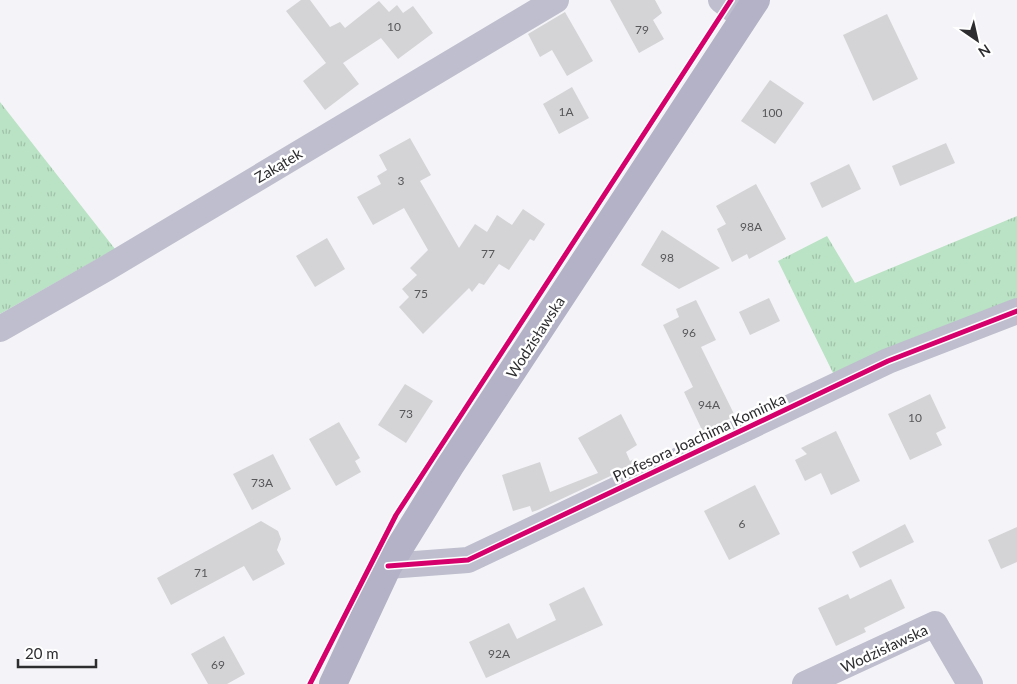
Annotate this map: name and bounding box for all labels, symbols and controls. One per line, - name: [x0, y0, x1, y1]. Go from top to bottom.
- north arrow: [952, 15, 1002, 65]
- house number: 10: [387, 19, 401, 34]
- house number: 79: [635, 22, 649, 37]
- text: N: [975, 41, 994, 61]
- house number: 1A: [558, 104, 574, 119]
- house number: 100: [762, 105, 782, 120]
- street label: Zakątek: [251, 144, 305, 186]
- house number: 3: [398, 173, 405, 188]
- house number: 98A: [740, 219, 763, 234]
- house number: 77: [481, 246, 495, 261]
- house number: 98: [660, 250, 674, 265]
- house number: 75: [414, 286, 428, 301]
- street label: Wodzisławska: [502, 293, 568, 381]
- house number: 96: [682, 325, 696, 340]
- street label: Profesora Joachima Kominka: [610, 389, 788, 485]
- house number: 94A: [698, 397, 721, 412]
- house number: 73: [399, 406, 413, 421]
- house number: 10: [908, 410, 922, 425]
- house number: 73A: [251, 475, 274, 490]
- house number: 6: [739, 516, 746, 531]
- house number: 71: [194, 565, 208, 580]
- street label: Wodzisławska: [838, 620, 930, 676]
- scale bar: [18, 636, 95, 668]
- text: 20 m: [25, 644, 59, 662]
- house number: 92A: [488, 646, 511, 661]
- house number: 69: [211, 657, 225, 672]

